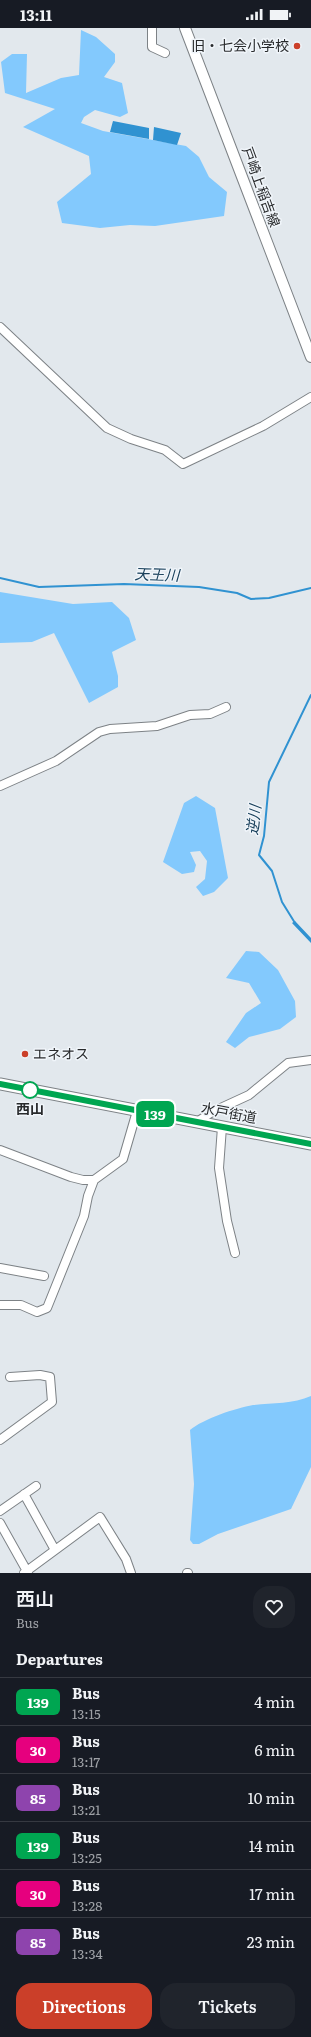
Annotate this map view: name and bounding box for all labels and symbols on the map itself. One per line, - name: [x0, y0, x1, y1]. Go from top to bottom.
- place label: 旧・七会小学校: [191, 35, 289, 55]
- marker: 旧・七会小学校: [292, 41, 302, 51]
- street label: 戸崎上稲吉線: [238, 144, 286, 230]
- water label: 天王川: [134, 561, 182, 586]
- water label: 逆川: [239, 802, 266, 836]
- place label: エネオス: [33, 1043, 89, 1063]
- marker: エネオス: [20, 1049, 30, 1059]
- marker: 西山: [21, 1081, 39, 1099]
- street label: 水戸街道: [200, 1097, 259, 1127]
- place label: 西山: [16, 1098, 44, 1118]
- line badge: 139: [132, 1101, 178, 1127]

